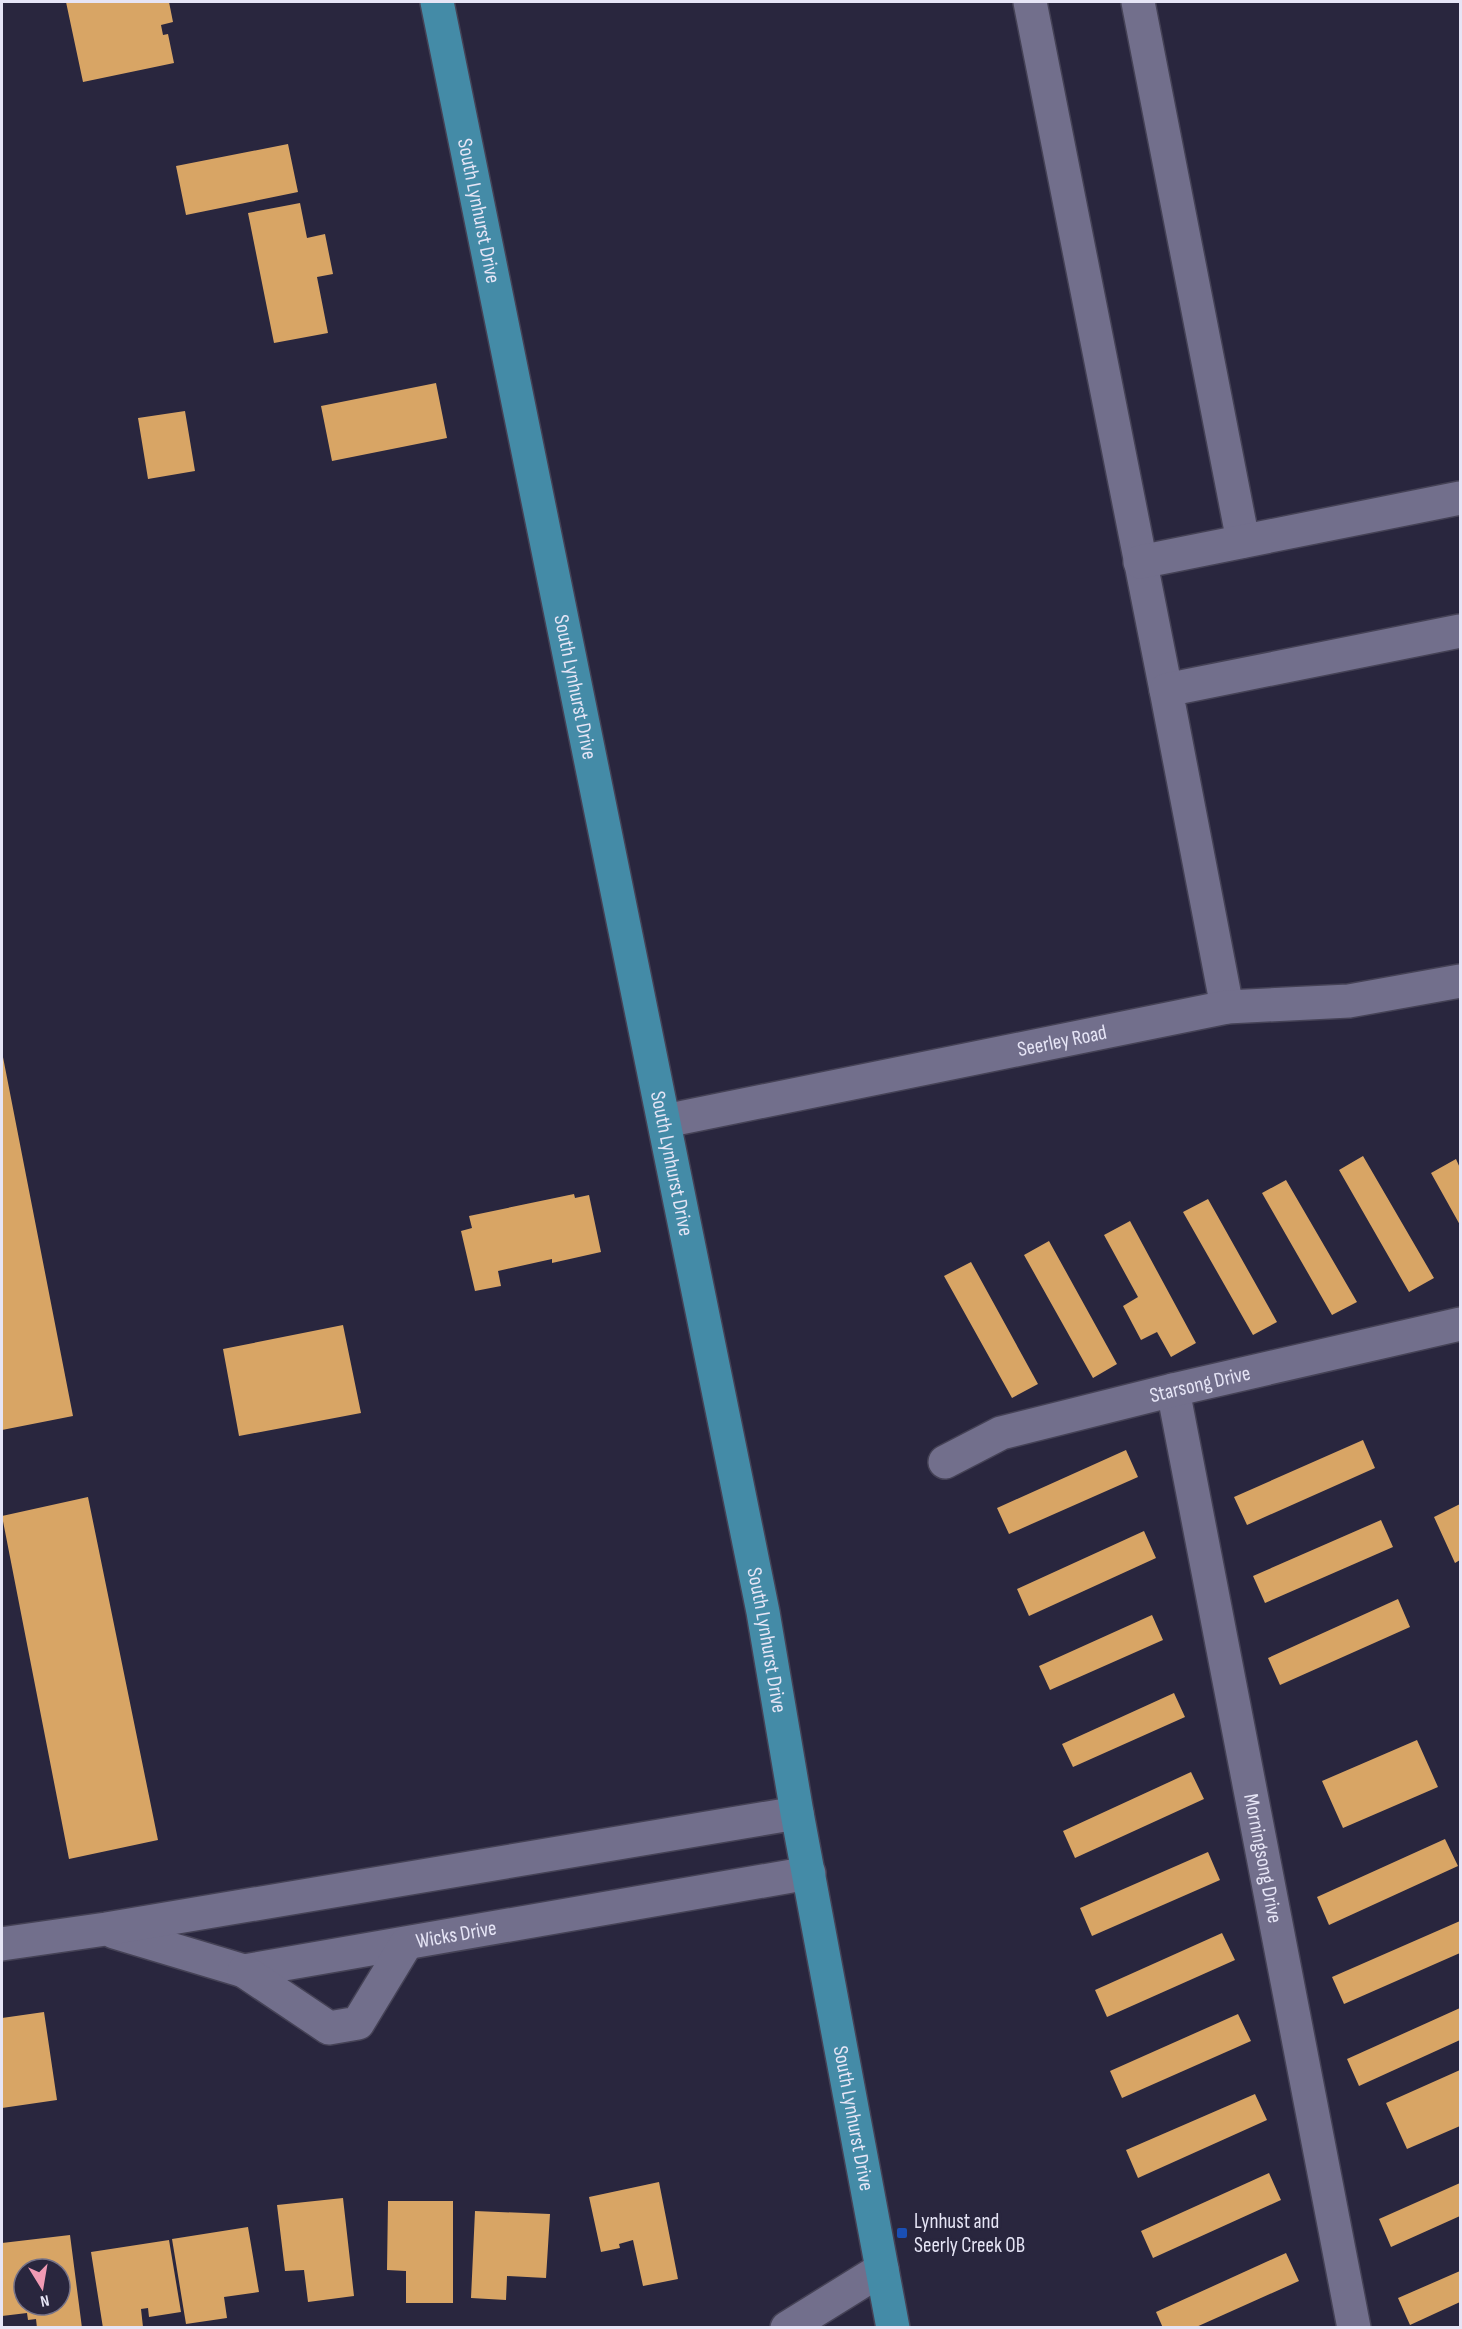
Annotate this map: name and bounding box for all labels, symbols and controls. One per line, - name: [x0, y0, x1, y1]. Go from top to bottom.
- street label: South Lynhurst Drive: [452, 136, 506, 285]
- street label: South Lynhurst Drive: [549, 613, 603, 762]
- street label: Seerley Road: [1015, 1019, 1109, 1062]
- street label: South Lynhurst Drive: [645, 1089, 699, 1238]
- street label: Starsong Drive: [1147, 1360, 1253, 1408]
- street label: South Lynhurst Drive: [742, 1565, 792, 1715]
- street label: Morningsong Drive: [1239, 1792, 1288, 1925]
- street label: Wicks Drive: [414, 1915, 498, 1953]
- street label: South Lynhurst Drive: [828, 2044, 880, 2193]
- place label: Lynhust and Seerly Creek OB: [914, 2209, 1025, 2258]
- marker: Lynhust and Seerly Creek OB: [895, 2226, 909, 2240]
- north arrow: [12, 2257, 72, 2317]
- text: N: [39, 2290, 51, 2310]

